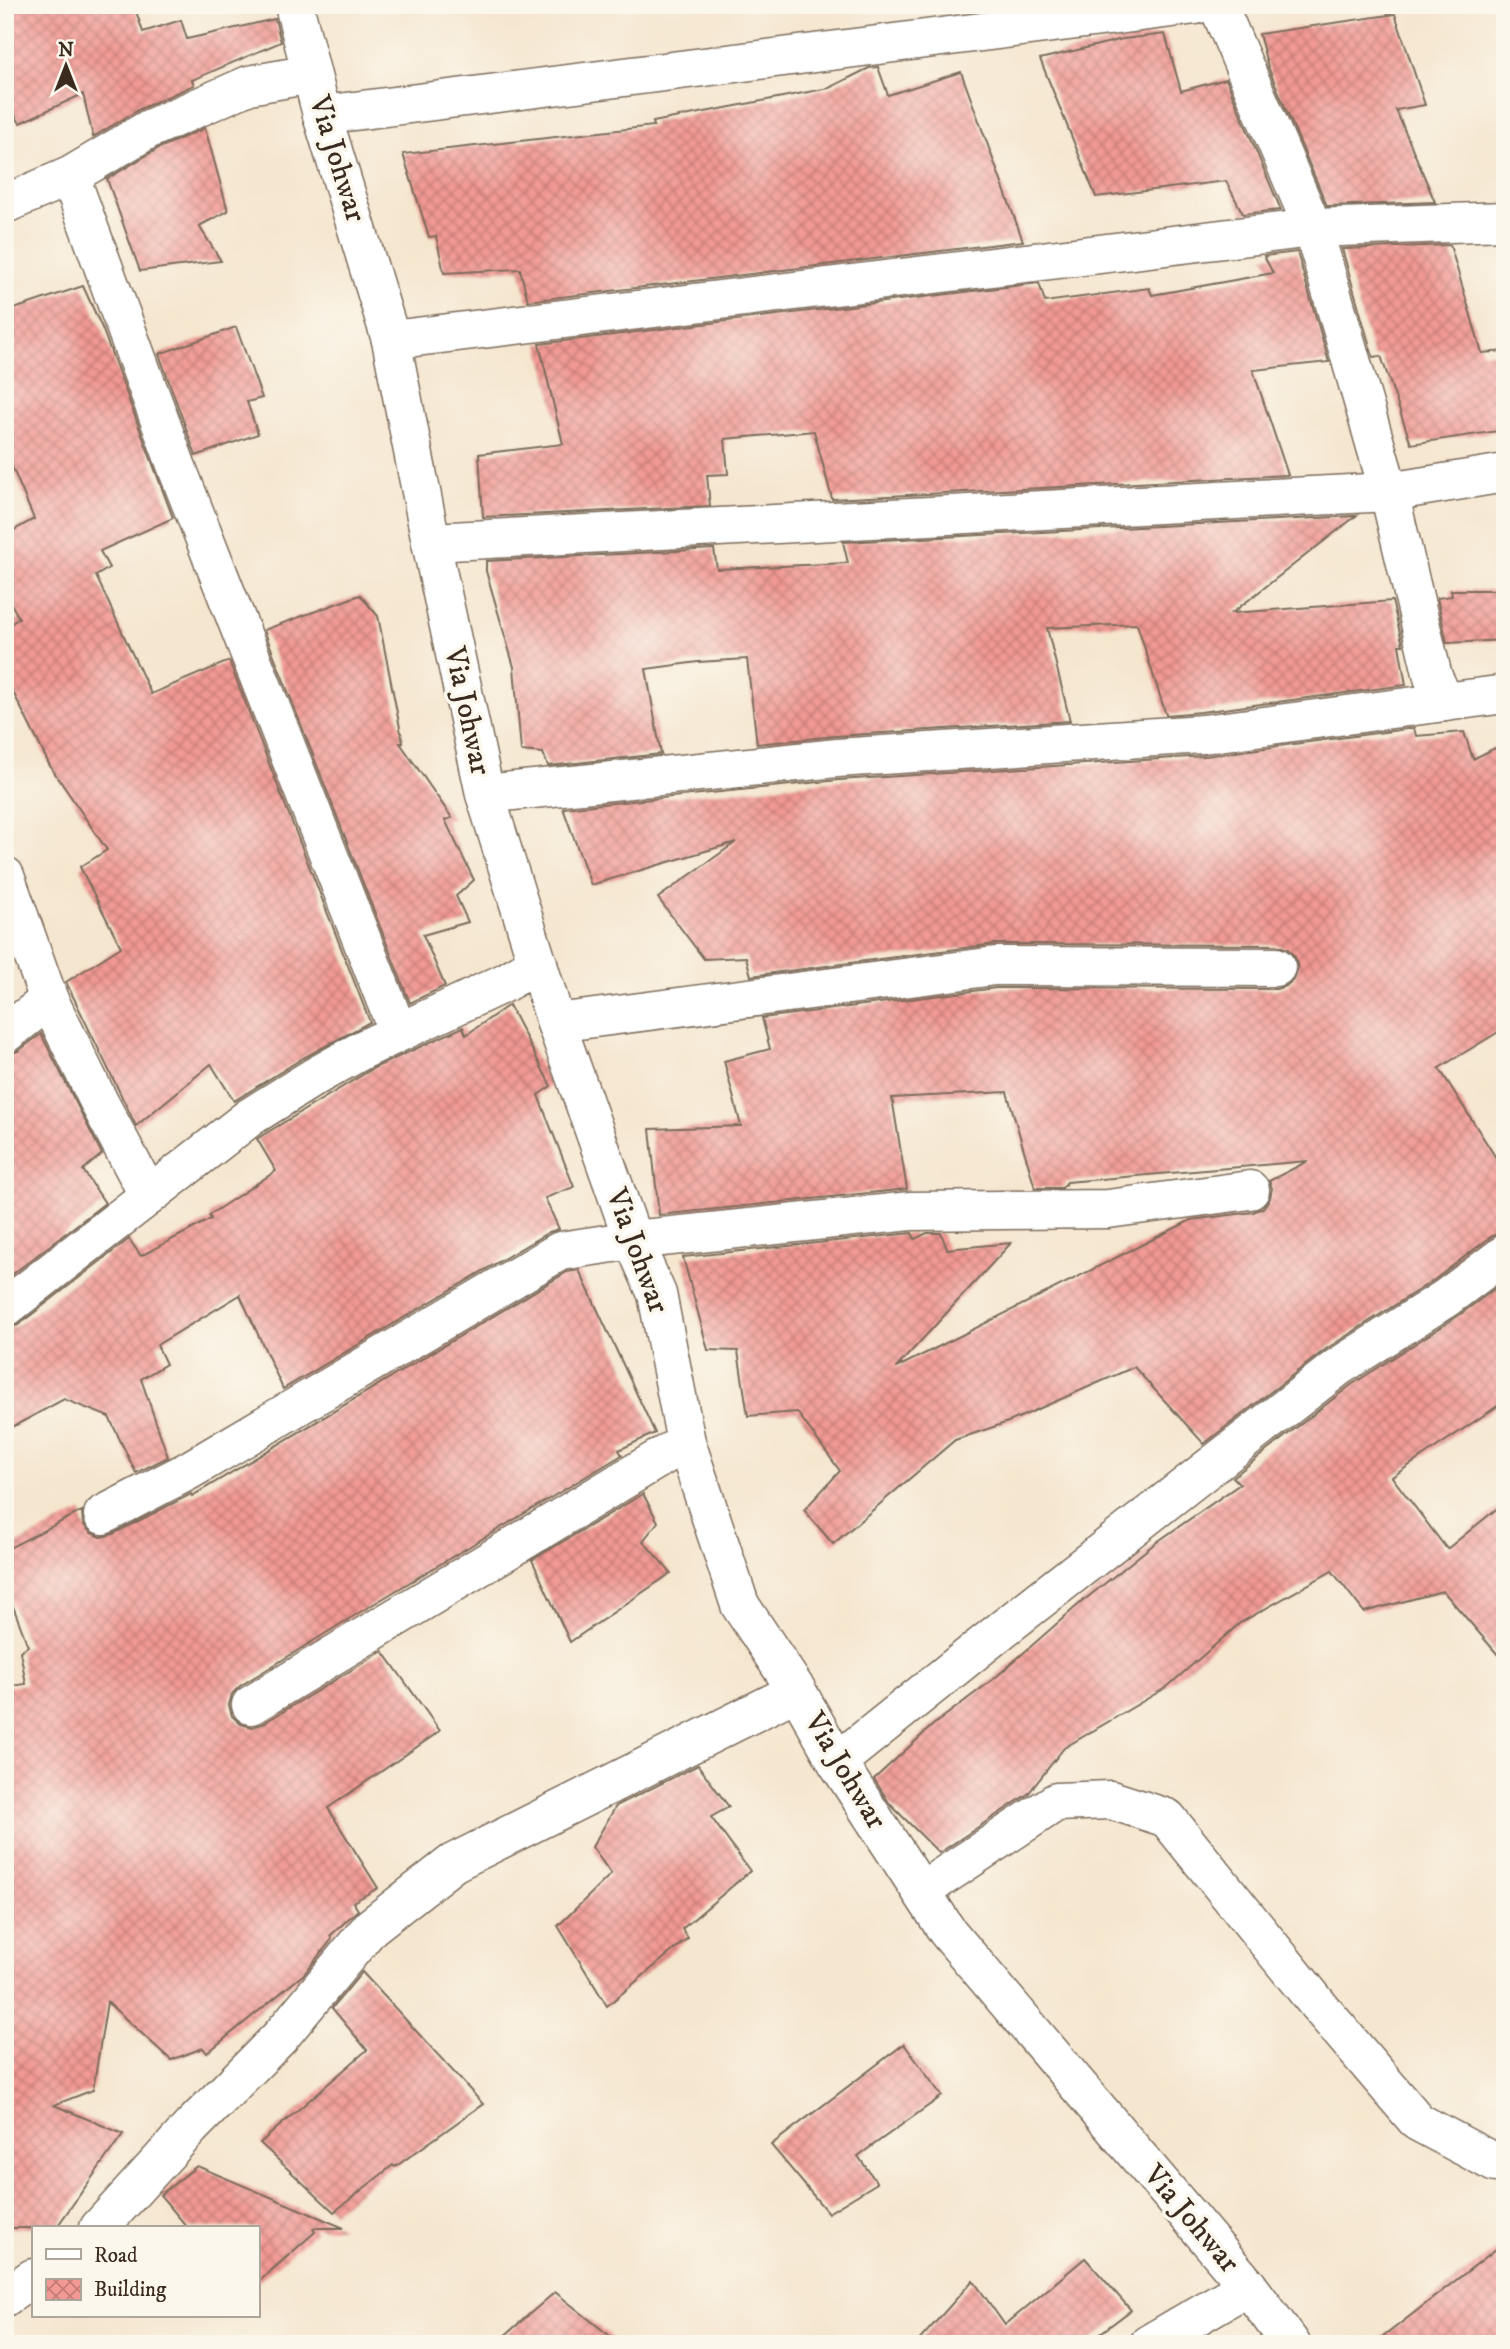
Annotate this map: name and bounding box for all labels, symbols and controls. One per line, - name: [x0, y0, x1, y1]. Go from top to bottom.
- north arrow: [32, 32, 102, 102]
- text: N: [58, 39, 74, 62]
- street label: Via Johwar: [300, 90, 374, 227]
- street label: Via Johwar: [435, 643, 499, 778]
- street label: Via Johwar: [597, 1183, 677, 1318]
- street label: Via Johwar: [795, 1705, 894, 1836]
- street label: Via Johwar: [1134, 2157, 1247, 2281]
- legend: [32, 2226, 259, 2318]
- text: Road: [94, 2243, 138, 2269]
- text: Building: [94, 2277, 167, 2303]

